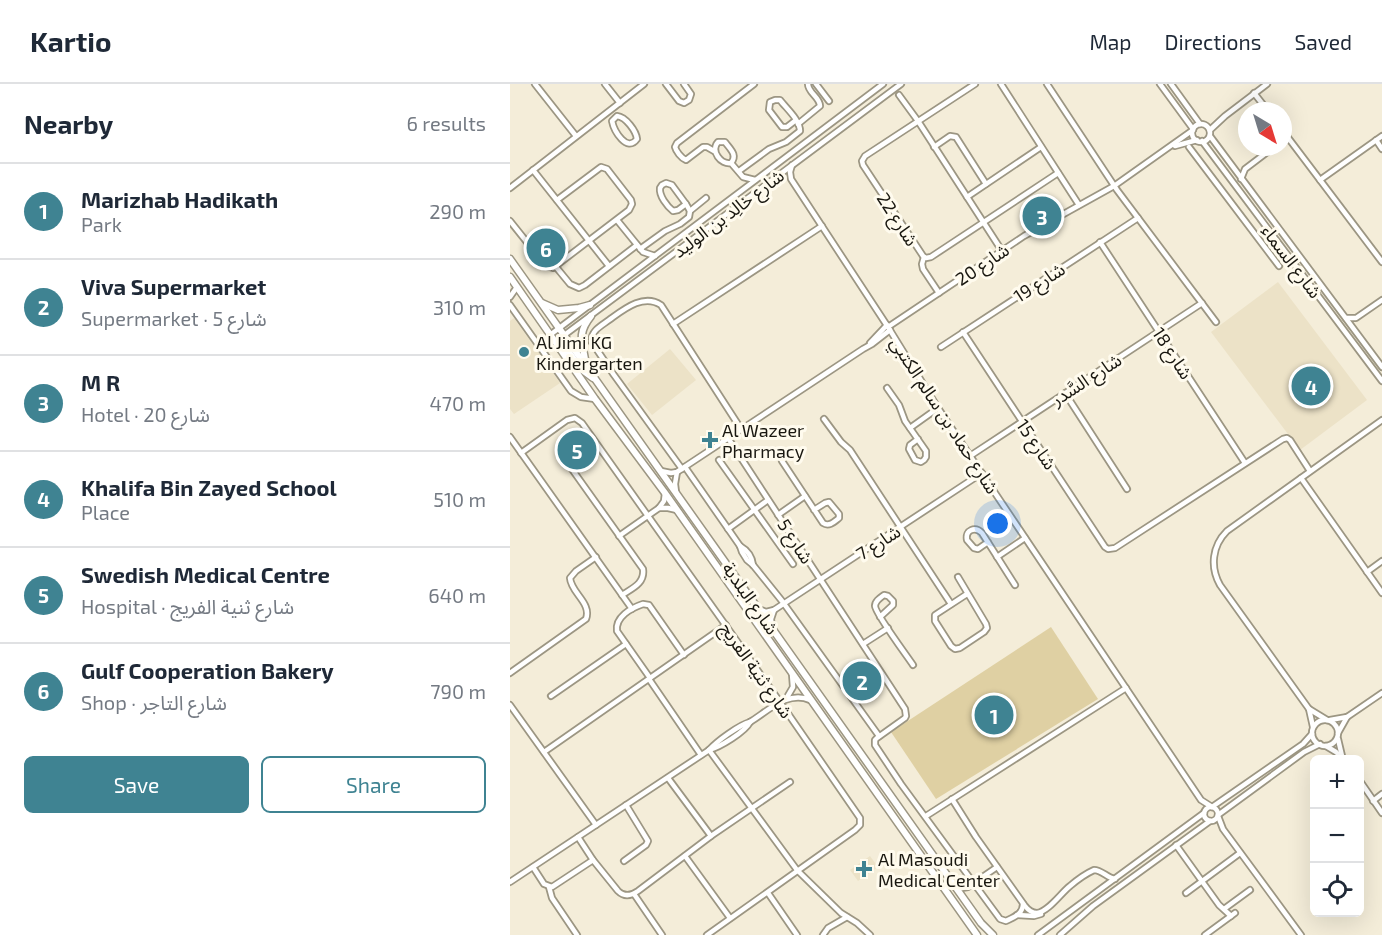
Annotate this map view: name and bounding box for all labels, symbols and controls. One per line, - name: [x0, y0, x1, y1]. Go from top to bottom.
- text: Kartio: [30, 24, 111, 58]
- text: Map: [1089, 29, 1132, 54]
- text: Directions: [1165, 29, 1261, 54]
- text: Saved: [1294, 29, 1352, 54]
- north arrow: [1238, 102, 1292, 156]
- text: Nearby: [24, 108, 113, 139]
- text: 6 results: [406, 111, 486, 135]
- street label: شارع خالِد بن الوليد: [668, 164, 790, 265]
- text: Marizhab Hadikath: [81, 186, 278, 212]
- street label: شارع 22: [869, 188, 923, 252]
- pin: 3: [1022, 194, 1062, 238]
- text: 1: [39, 199, 48, 223]
- text: 290 m: [429, 199, 486, 223]
- text: Park: [81, 212, 122, 236]
- street label: شارع السماء: [1254, 220, 1327, 305]
- pin: 6: [526, 226, 566, 270]
- street label: شارع 20: [951, 238, 1015, 293]
- street label: شارع 19: [1009, 257, 1071, 310]
- text: Viva Supermarket: [81, 273, 266, 299]
- text: 2: [38, 295, 49, 319]
- text: 310 m: [433, 295, 486, 319]
- text: Supermarket · شارع 5: [81, 306, 267, 330]
- street label: شارع 18: [1145, 323, 1198, 385]
- place label: Al Jimi KG Kindergarten: [536, 331, 643, 374]
- street label: شارع حماد بن سالم الكتبي: [883, 333, 1004, 500]
- marker: Al Jimi KG Kindergarten: [517, 345, 531, 359]
- street label: شارع السَّدر: [1046, 348, 1128, 414]
- pin: 4: [1292, 364, 1330, 408]
- text: M R: [81, 369, 120, 395]
- text: 3: [38, 391, 49, 415]
- text: 470 m: [429, 391, 486, 415]
- text: Hotel · شارع 20: [81, 402, 210, 426]
- street label: شارع 15: [1009, 415, 1062, 476]
- place label: Al Wazeer Pharmacy: [722, 419, 805, 462]
- pin: 5: [558, 428, 596, 472]
- marker: Al Wazeer Pharmacy: [703, 433, 717, 447]
- text: Khalifa Bin Zayed School: [81, 474, 337, 500]
- text: 4: [37, 487, 50, 511]
- text: 510 m: [433, 487, 486, 511]
- text: Place: [81, 500, 130, 524]
- your location: [983, 509, 1012, 538]
- street label: شارع 5: [770, 515, 819, 570]
- street label: شارع 7: [852, 520, 906, 568]
- street label: شارع البلدية: [715, 558, 784, 641]
- text: Swedish Medical Centre: [81, 561, 330, 587]
- text: 5: [38, 583, 49, 607]
- text: 640 m: [428, 583, 486, 607]
- text: Hospital · شارع ثنية الفريج: [81, 594, 294, 618]
- street label: شارع ثنية الفريج: [713, 618, 798, 724]
- text: Gulf Cooperation Bakery: [81, 657, 334, 683]
- pin: 2: [842, 658, 882, 704]
- text: 6: [38, 679, 49, 703]
- text: 790 m: [430, 679, 486, 703]
- text: Shop · شارع التاجر: [81, 690, 227, 714]
- pin: 1: [974, 692, 1014, 738]
- map controls: [1310, 755, 1364, 917]
- button: +: [1310, 755, 1364, 809]
- button: Save: [24, 756, 249, 813]
- button: Share: [261, 756, 486, 813]
- button: −: [1310, 809, 1364, 863]
- place label: Al Masoudi Medical Center: [878, 848, 1000, 891]
- marker: Al Masoudi Medical Center: [855, 860, 873, 878]
- button: locate: [1310, 863, 1364, 917]

